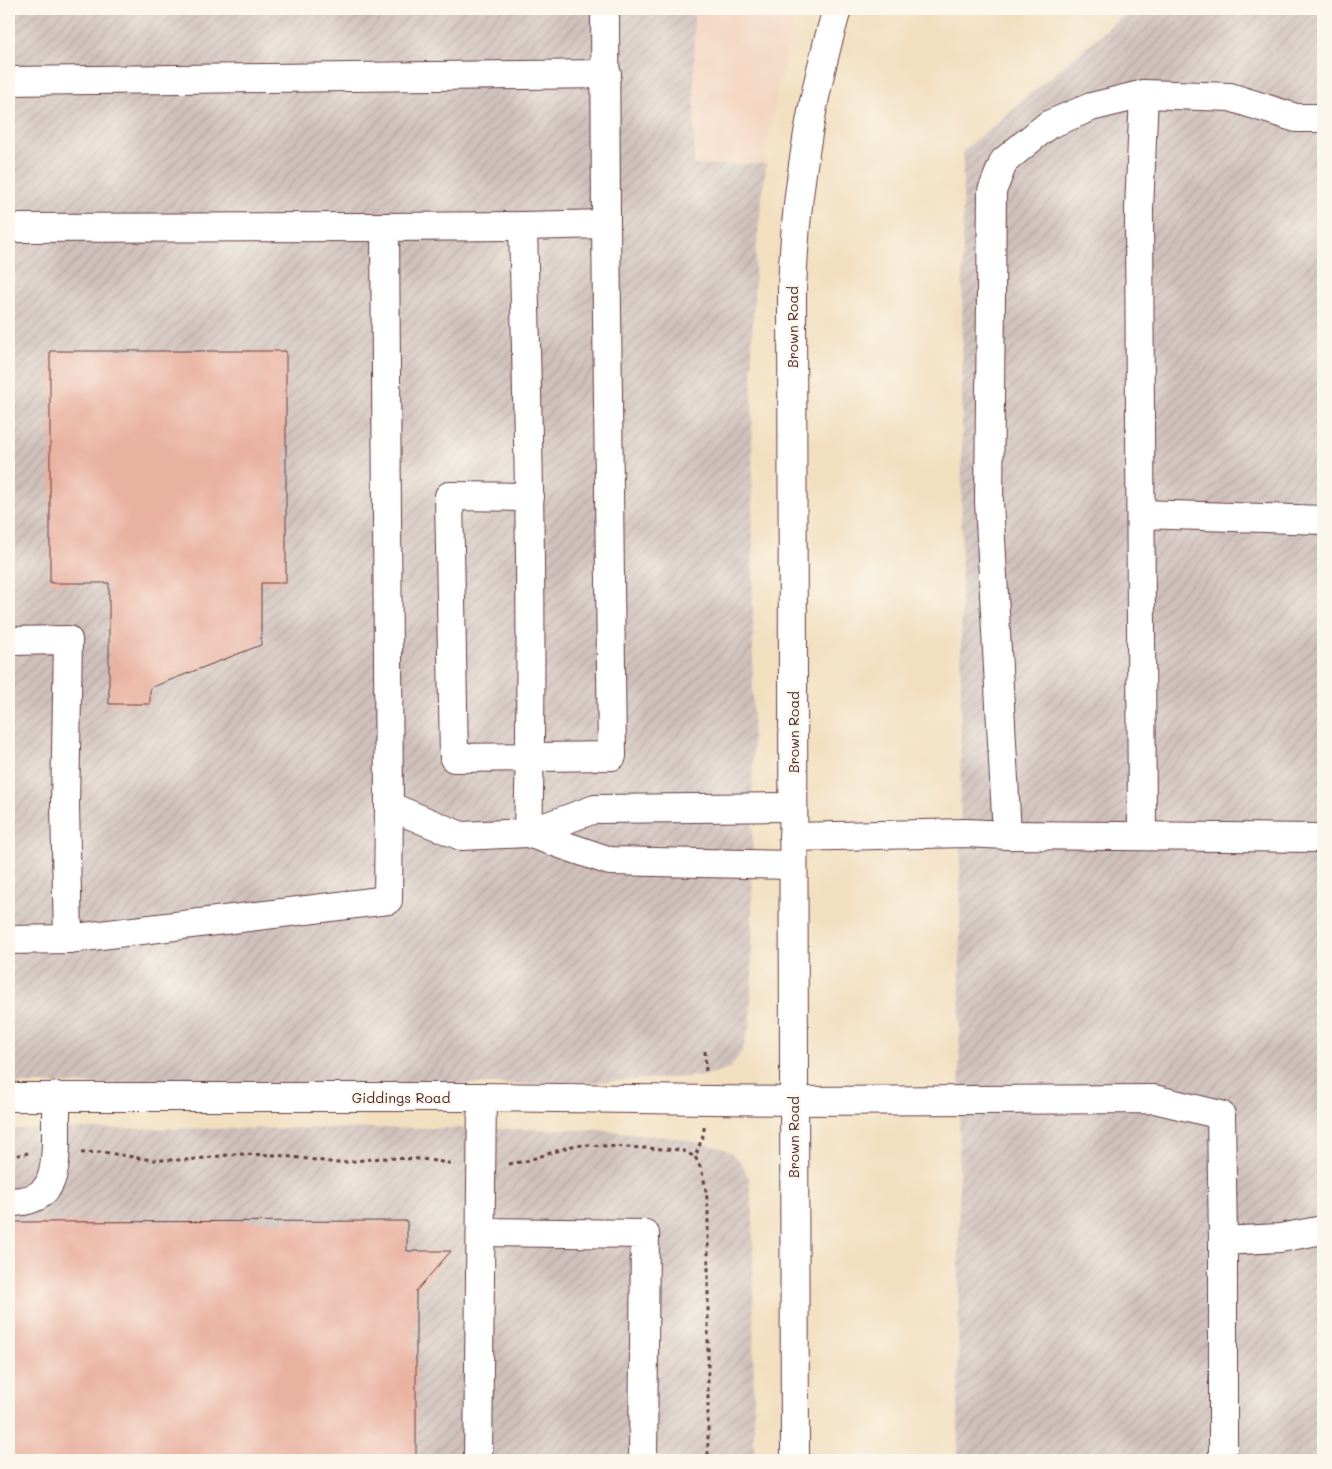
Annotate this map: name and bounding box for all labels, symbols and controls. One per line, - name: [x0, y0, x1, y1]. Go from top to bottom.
- street label: Brown Road: [783, 286, 802, 368]
- street label: Brown Road: [784, 691, 803, 773]
- street label: Giddings Road: [352, 1088, 450, 1107]
- street label: Brown Road: [784, 1096, 803, 1178]

